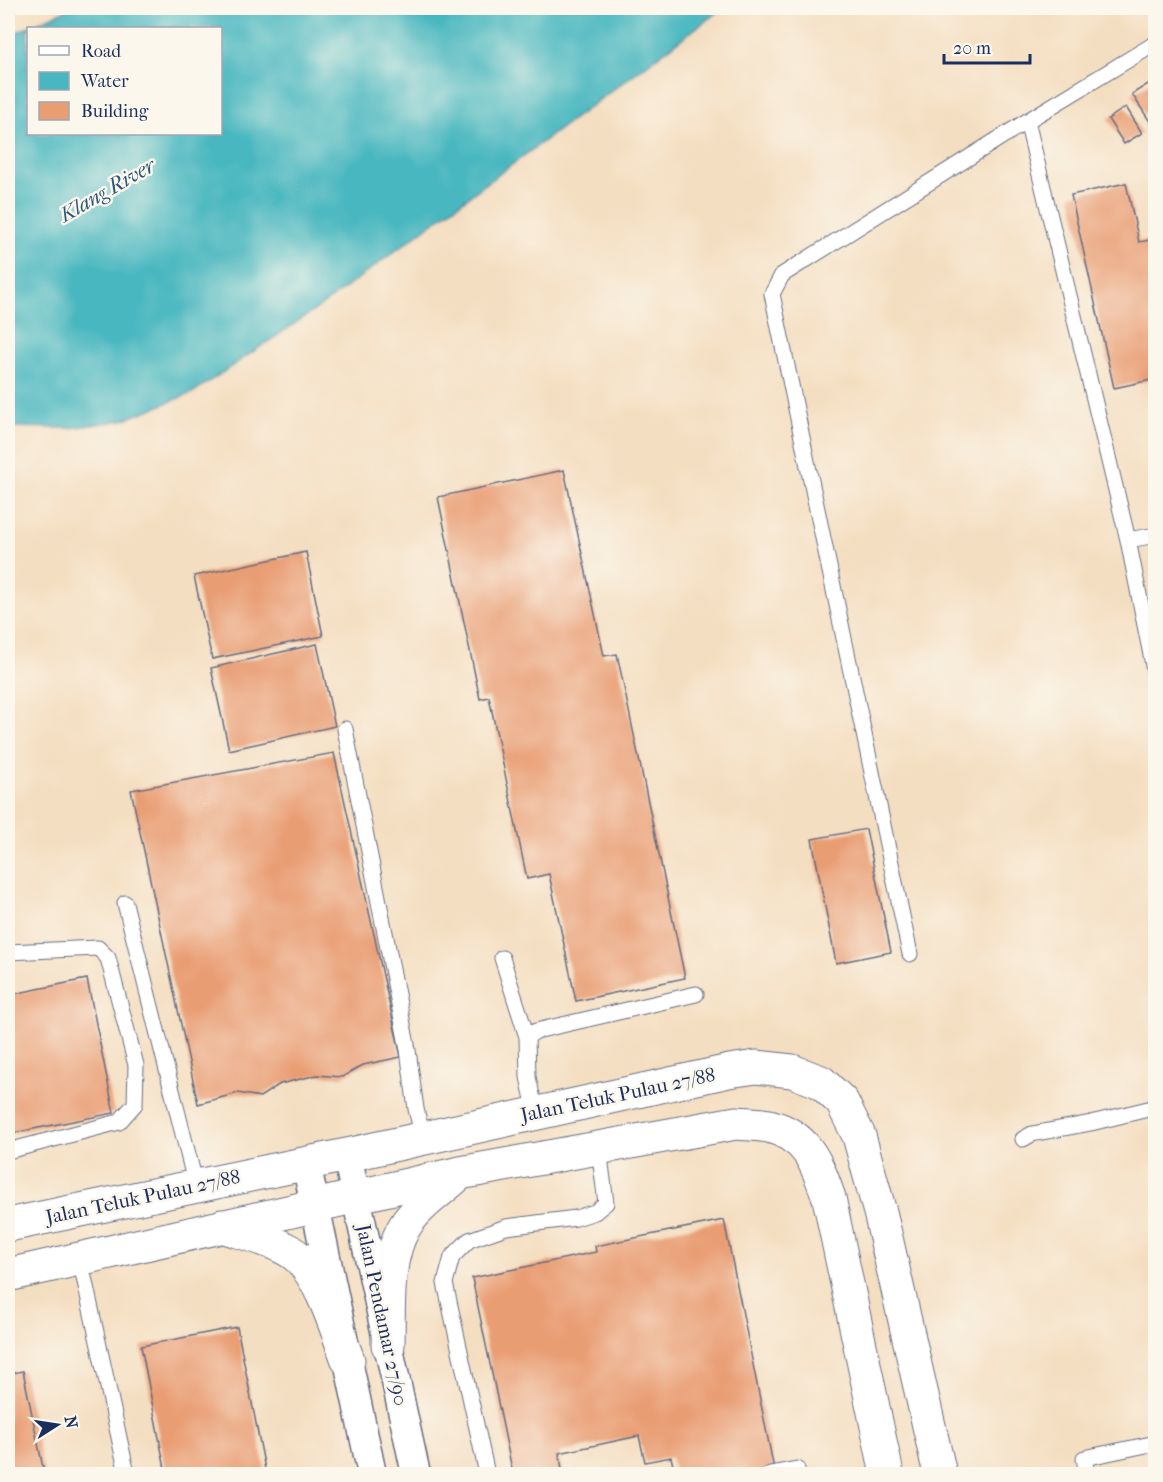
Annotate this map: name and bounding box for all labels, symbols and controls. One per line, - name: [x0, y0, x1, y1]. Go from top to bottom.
- legend: [27, 27, 222, 135]
- scale bar: [944, 27, 1030, 65]
- text: 20 m: [953, 38, 991, 59]
- text: Road: [81, 41, 121, 62]
- text: Water: [80, 71, 129, 92]
- text: Building: [81, 101, 149, 122]
- water label: Klang River: [53, 152, 160, 228]
- street label: Jalan Teluk Pulau 27/88: [517, 1063, 717, 1127]
- street label: Jalan Teluk Pulau 27/88: [42, 1165, 242, 1229]
- street label: Jalan Pendamar 27/90: [351, 1220, 412, 1408]
- north arrow: [27, 1395, 87, 1455]
- text: N: [61, 1414, 82, 1431]

